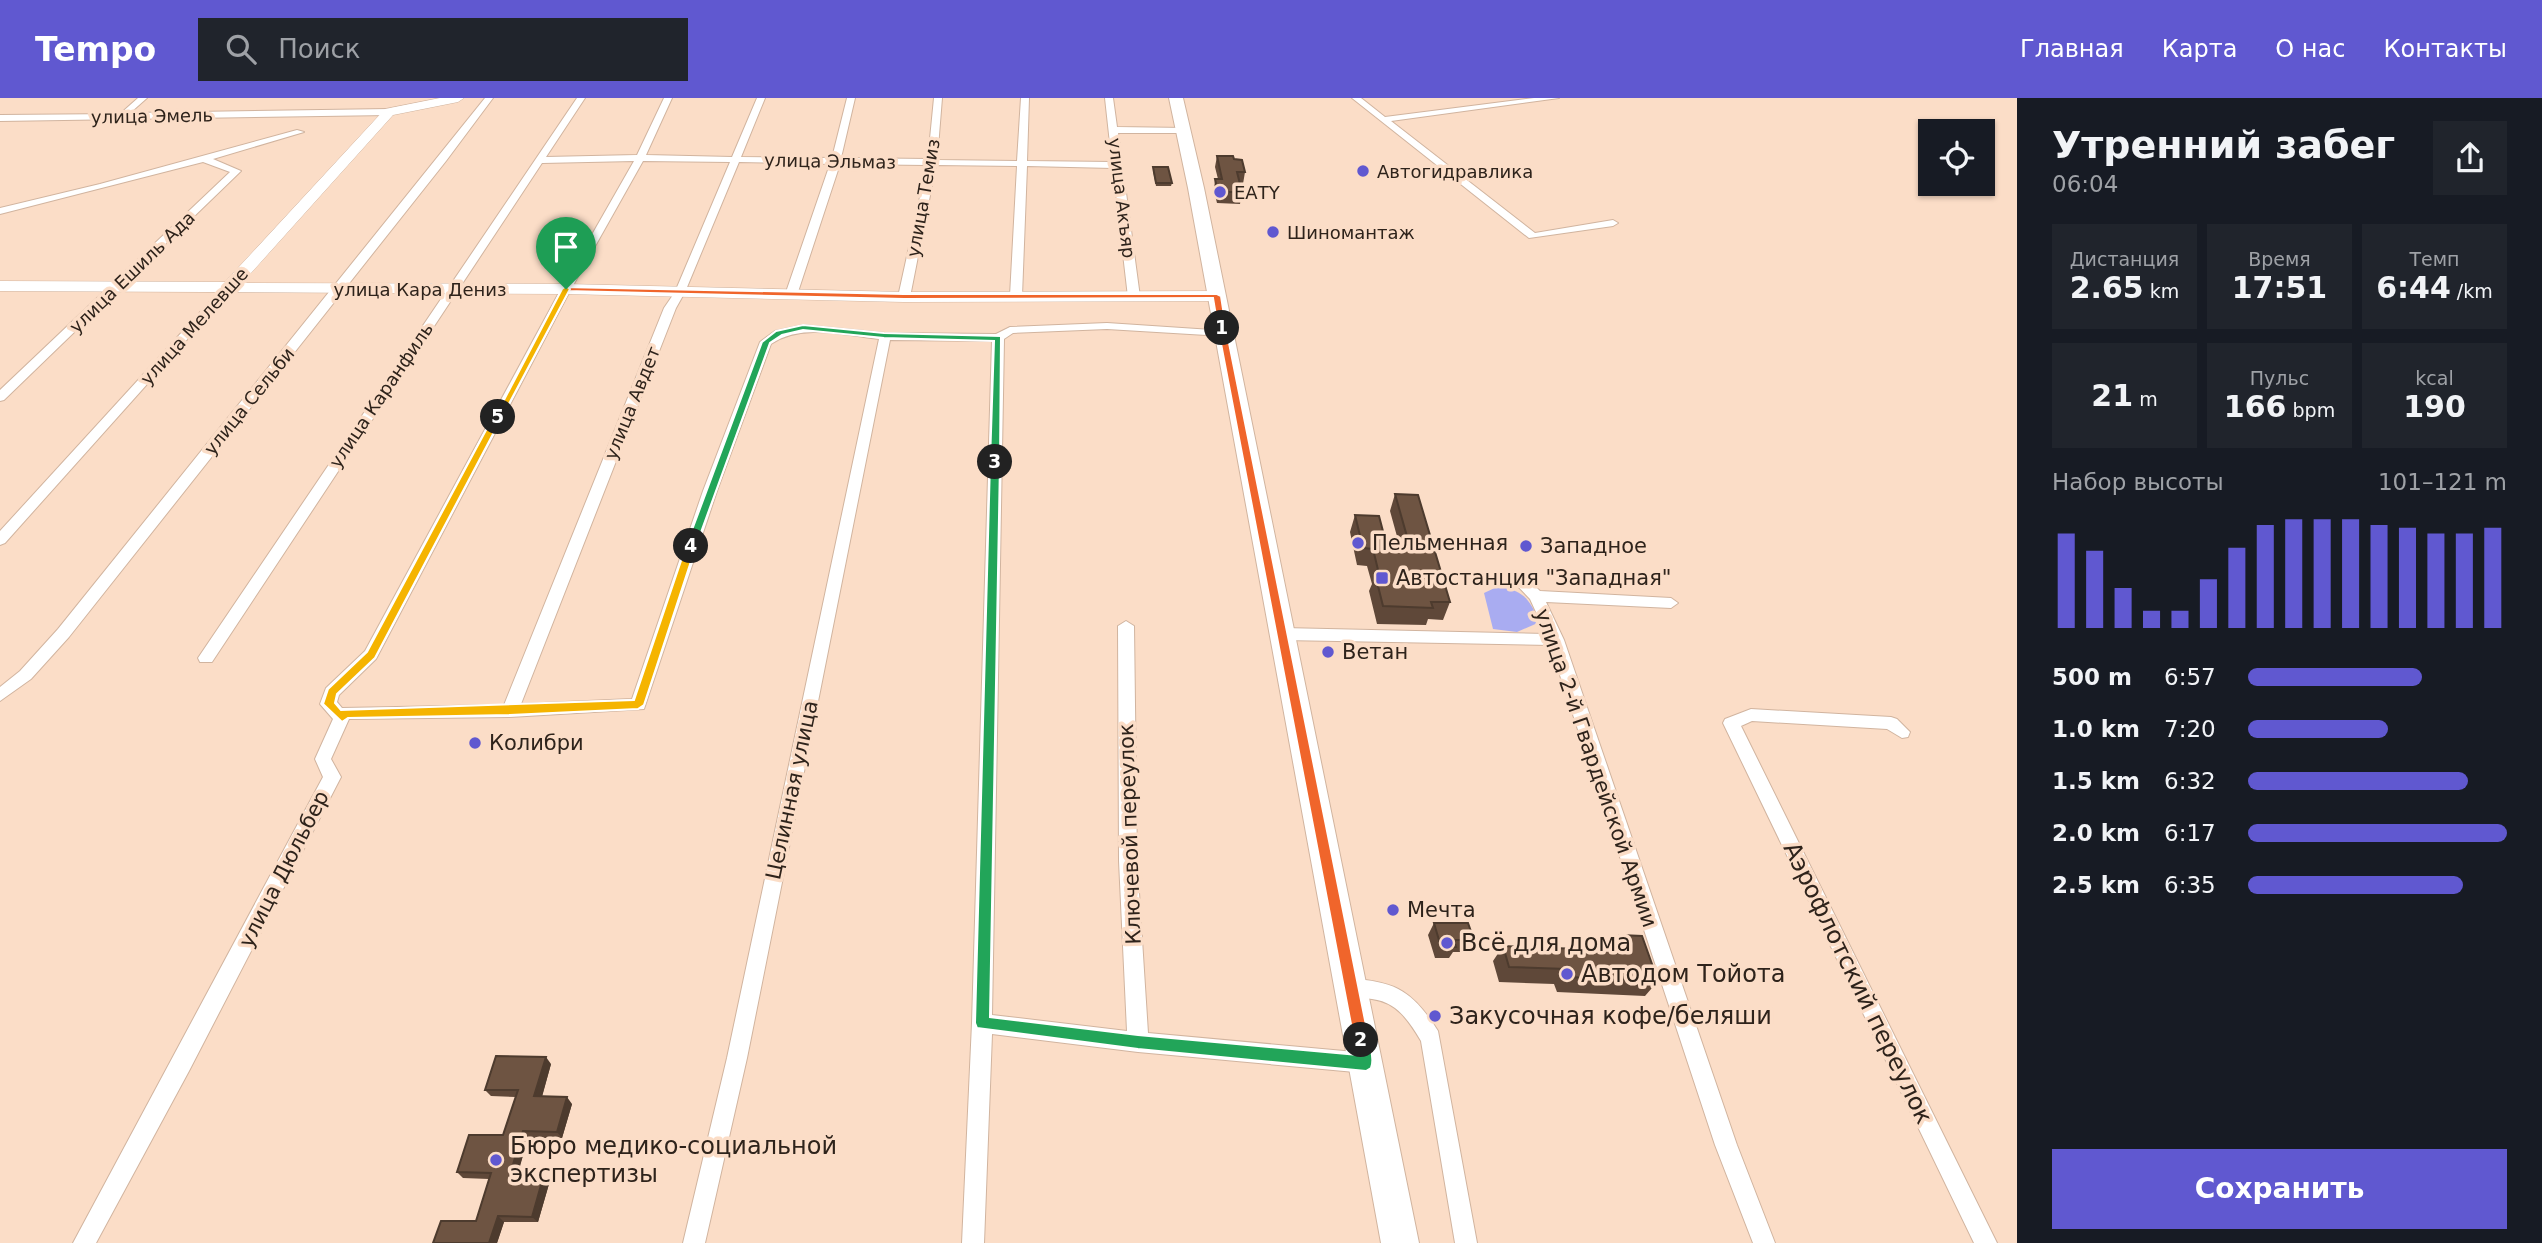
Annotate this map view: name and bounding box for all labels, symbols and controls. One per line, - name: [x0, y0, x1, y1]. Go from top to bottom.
- search box: [198, 18, 688, 81]
- text: Tempo: [35, 30, 156, 69]
- icon: search: [222, 30, 260, 68]
- text: Поиск: [278, 34, 361, 64]
- text: Главная: [2020, 35, 2124, 63]
- text: Карта: [2162, 35, 2237, 63]
- text: О нас: [2275, 35, 2345, 63]
- text: Контакты: [2383, 35, 2507, 63]
- street label: улица Эмель: [91, 104, 213, 128]
- map controls: [1918, 119, 1995, 196]
- button: locate: [1918, 119, 1995, 196]
- button: share: [2433, 121, 2507, 195]
- text: Утренний забег: [2052, 123, 2395, 167]
- street label: улица Темиз: [902, 137, 944, 259]
- street label: улица Акъяр: [1104, 137, 1140, 259]
- street label: улица Эльмаз: [764, 149, 896, 173]
- place label: Автогидравлика: [1377, 161, 1533, 182]
- marker: Автогидравлика: [1355, 163, 1371, 179]
- text: 06:04: [2052, 171, 2118, 197]
- place label: EАTY: [1234, 182, 1281, 203]
- marker: EАTY: [1212, 184, 1228, 200]
- street label: улица Ешиль Ада: [65, 207, 199, 337]
- pin: [536, 217, 596, 289]
- place label: Шиномантаж: [1287, 222, 1415, 243]
- marker: Шиномантаж: [1265, 224, 1281, 240]
- icon: arrive: [547, 228, 585, 266]
- text: Дистанция: [2070, 248, 2179, 270]
- text: Время: [2248, 248, 2311, 270]
- text: Темп: [2409, 248, 2460, 270]
- street label: улица Мелевше: [136, 263, 252, 389]
- text: 2.65: [2070, 270, 2144, 305]
- text: 17:51: [2232, 270, 2327, 305]
- text: 6:44: [2376, 270, 2451, 305]
- street label: улица Кара Дениз: [333, 279, 507, 300]
- text: km: [2144, 280, 2179, 302]
- text: /km: [2451, 280, 2493, 302]
- pin: 1: [1204, 310, 1240, 345]
- text: 1: [1215, 316, 1228, 338]
- street label: улица Каранфиль: [325, 319, 437, 471]
- street label: улица Сельби: [199, 343, 299, 459]
- street label: улица Авдет: [600, 344, 664, 462]
- text: Пульс: [2250, 367, 2309, 389]
- text: kcal: [2415, 367, 2454, 389]
- text: 21: [2091, 378, 2133, 413]
- text: m: [2133, 388, 2158, 410]
- text: 166: [2224, 389, 2286, 424]
- text: 190: [2403, 389, 2466, 424]
- text: bpm: [2286, 399, 2335, 421]
- pin: 5: [480, 400, 516, 434]
- text: 5: [491, 405, 504, 427]
- pin: 3: [978, 444, 1012, 480]
- text: 3: [988, 450, 1001, 472]
- text: Набор высоты: [2052, 469, 2224, 495]
- text: 101–121 m: [2378, 469, 2507, 495]
- pin: 4: [674, 528, 708, 564]
- place label: Пельменная: [1372, 531, 1508, 555]
- text: 4: [684, 534, 697, 556]
- place label: Западное: [1540, 534, 1647, 558]
- marker: Пельменная: [1350, 535, 1366, 551]
- marker: Западное: [1518, 538, 1534, 554]
- place label: Автостанция "Западная": [1396, 566, 1671, 590]
- marker: Автостанция "Западная": [1374, 570, 1390, 586]
- street label: улица 2-й Гвардейской Армии: [1530, 606, 1662, 930]
- place label: Ветан: [1342, 640, 1408, 664]
- marker: Ветан: [1320, 644, 1336, 660]
- text: 500 m: [2052, 664, 2132, 690]
- text: 6:57: [2164, 664, 2216, 690]
- street label: Целинная улица: [761, 698, 823, 882]
- text: 1.0 km: [2052, 716, 2140, 742]
- text: 7:20: [2164, 716, 2216, 742]
- street label: Ключевой переулок: [1114, 723, 1146, 945]
- place label: Колибри: [489, 731, 584, 755]
- marker: Колибри: [467, 735, 483, 751]
- text: 1.5 km: [2052, 768, 2140, 794]
- text: 6:32: [2164, 768, 2216, 794]
- street label: улица Дюльбер: [234, 787, 334, 951]
- text: 2.0 km: [2052, 820, 2140, 846]
- text: 6:17: [2164, 820, 2216, 846]
- street label: Аэрофлотский переулок: [1778, 838, 1938, 1128]
- text: 2.5 km: [2052, 872, 2140, 898]
- text: 6:35: [2164, 872, 2216, 898]
- place label: Мечта: [1407, 898, 1476, 922]
- marker: Мечта: [1385, 902, 1401, 918]
- place label: Всё для дома: [1461, 929, 1631, 957]
- marker: Всё для дома: [1439, 935, 1455, 951]
- place label: Автодом Тойота: [1581, 960, 1786, 988]
- marker: Автодом Тойота: [1559, 966, 1575, 982]
- place label: Закусочная кофе/беляши: [1449, 1002, 1772, 1030]
- marker: Закусочная кофе/беляши: [1427, 1008, 1443, 1024]
- pin: 2: [1344, 1023, 1378, 1058]
- text: 2: [1354, 1028, 1367, 1050]
- place label: Бюро медико-социальной экспертизы: [510, 1132, 837, 1188]
- button: Сохранить: [2052, 1149, 2507, 1229]
- marker: Бюро медико-социальной экспертизы: [488, 1152, 504, 1168]

